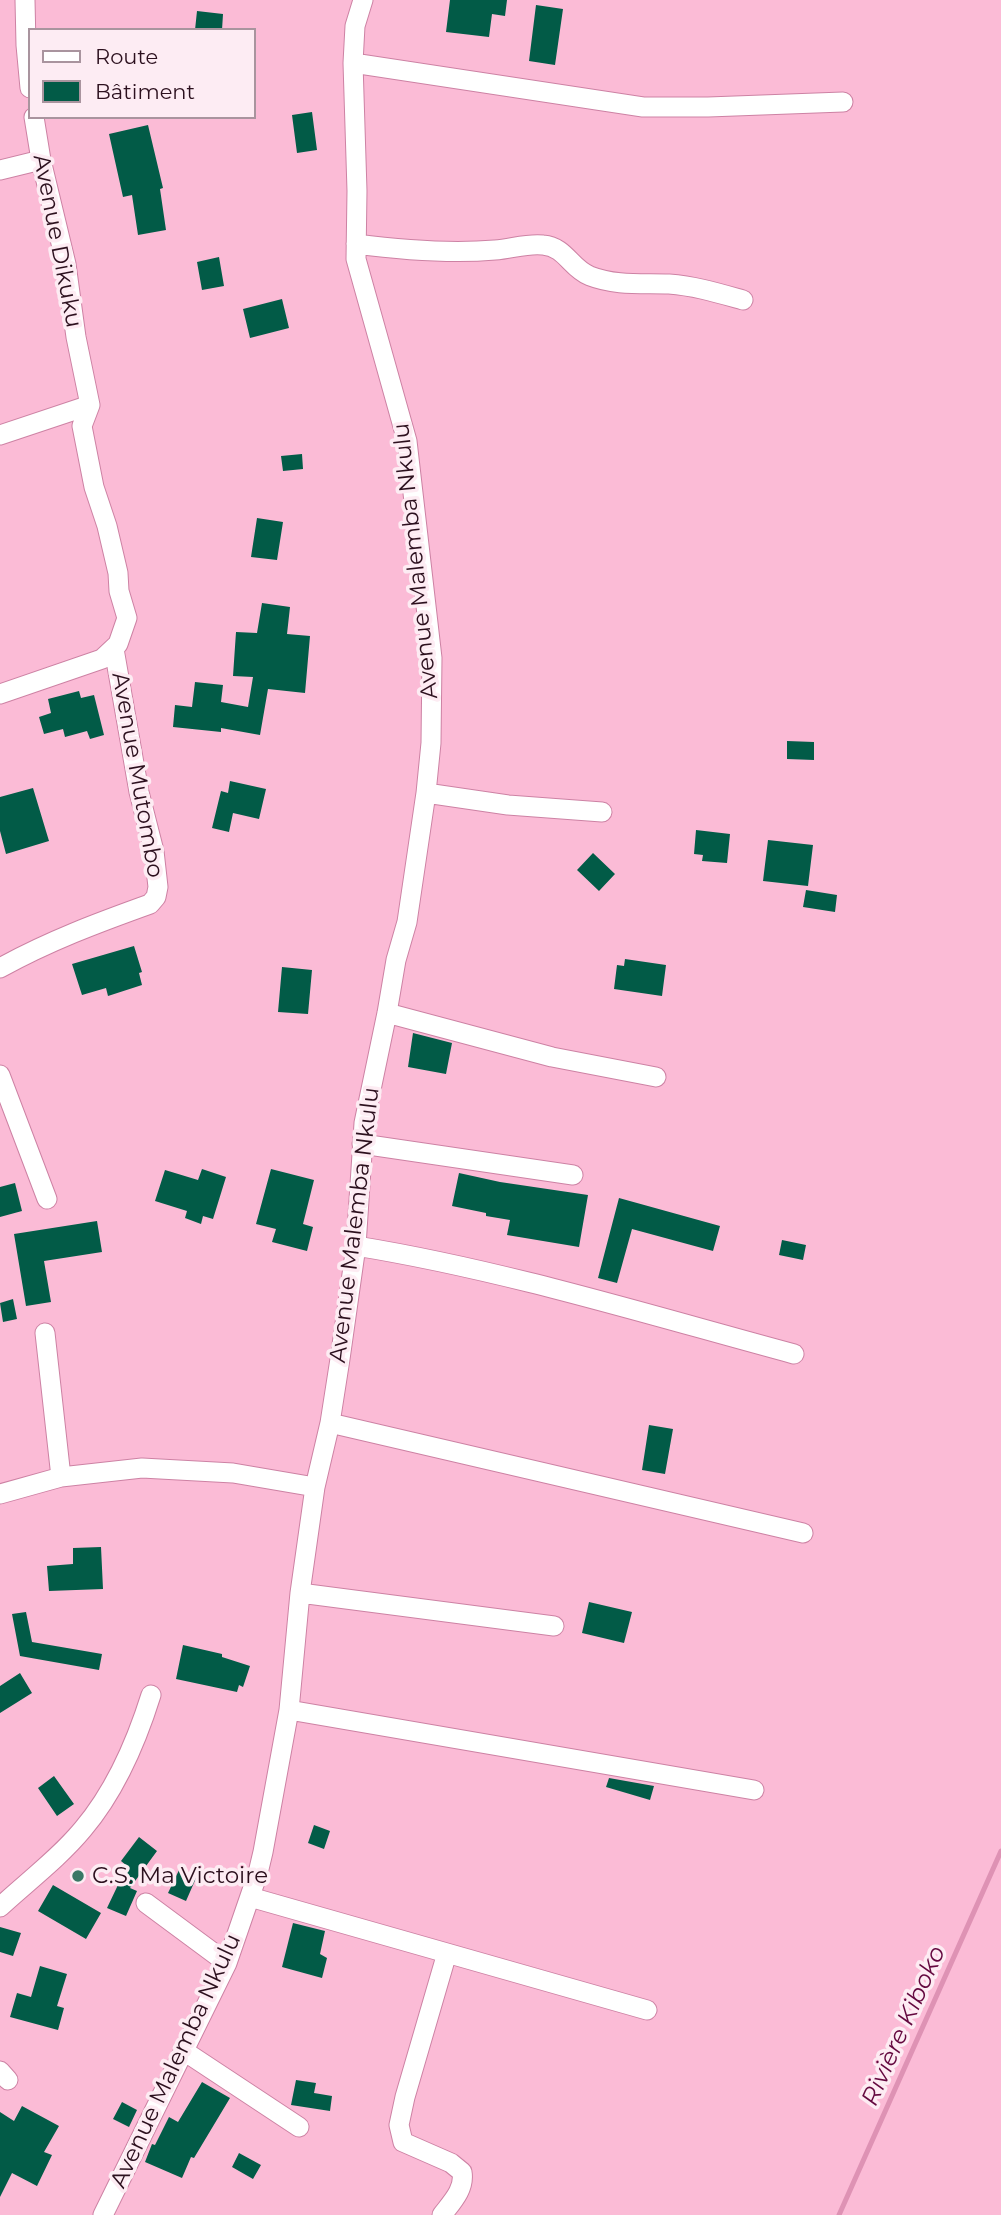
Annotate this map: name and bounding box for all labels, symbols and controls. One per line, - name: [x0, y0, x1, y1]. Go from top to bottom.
- legend: [28, 28, 256, 119]
- text: Route: [95, 44, 158, 69]
- text: Bâtiment: [95, 79, 195, 104]
- street label: Avenue Dikuku: [27, 152, 87, 330]
- street label: Avenue Malemba Nkulu: [388, 422, 444, 700]
- street label: Avenue Mutombo: [105, 670, 169, 880]
- street label: Avenue Malemba Nkulu: [324, 1086, 386, 1364]
- place label: C.S. Ma Victoire: [92, 1862, 268, 1890]
- marker: C.S. Ma Victoire: [70, 1868, 86, 1884]
- street label: Avenue Malemba Nkulu: [105, 1930, 247, 2192]
- water label: Rivière Kiboko: [856, 1942, 952, 2110]

